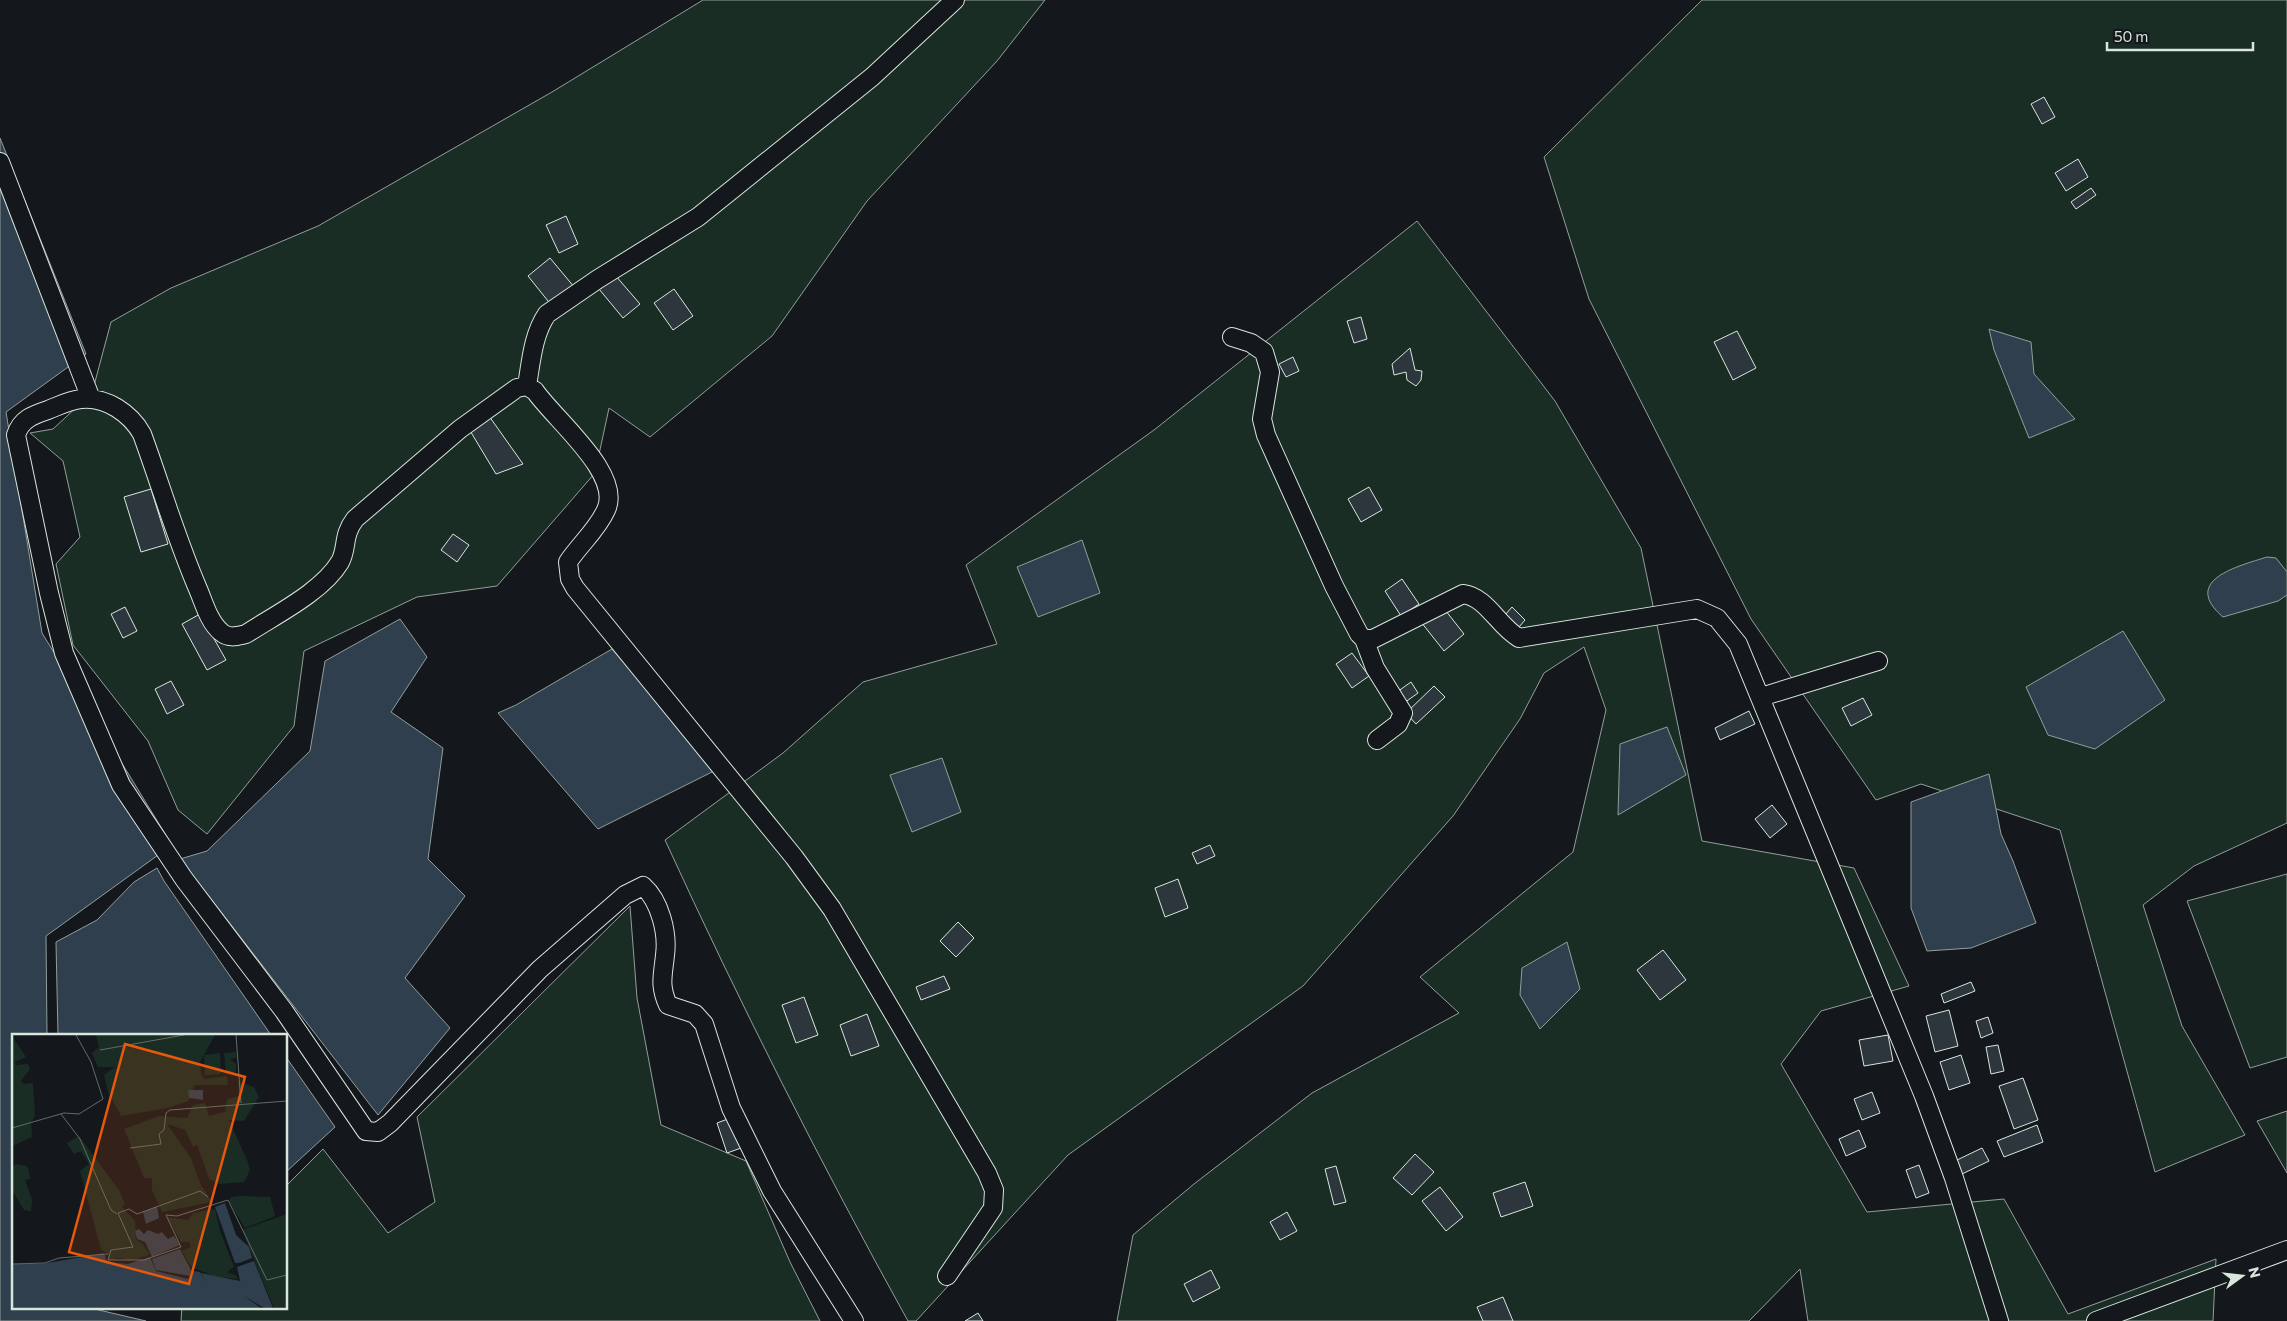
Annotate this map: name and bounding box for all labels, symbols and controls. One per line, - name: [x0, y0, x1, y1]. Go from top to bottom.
- scale bar: [2107, 20, 2253, 52]
- text: 50 m: [2114, 27, 2148, 45]
- inset map: [12, 1034, 288, 1308]
- north arrow: [2217, 1251, 2267, 1301]
- text: N: [2245, 1265, 2265, 1280]

